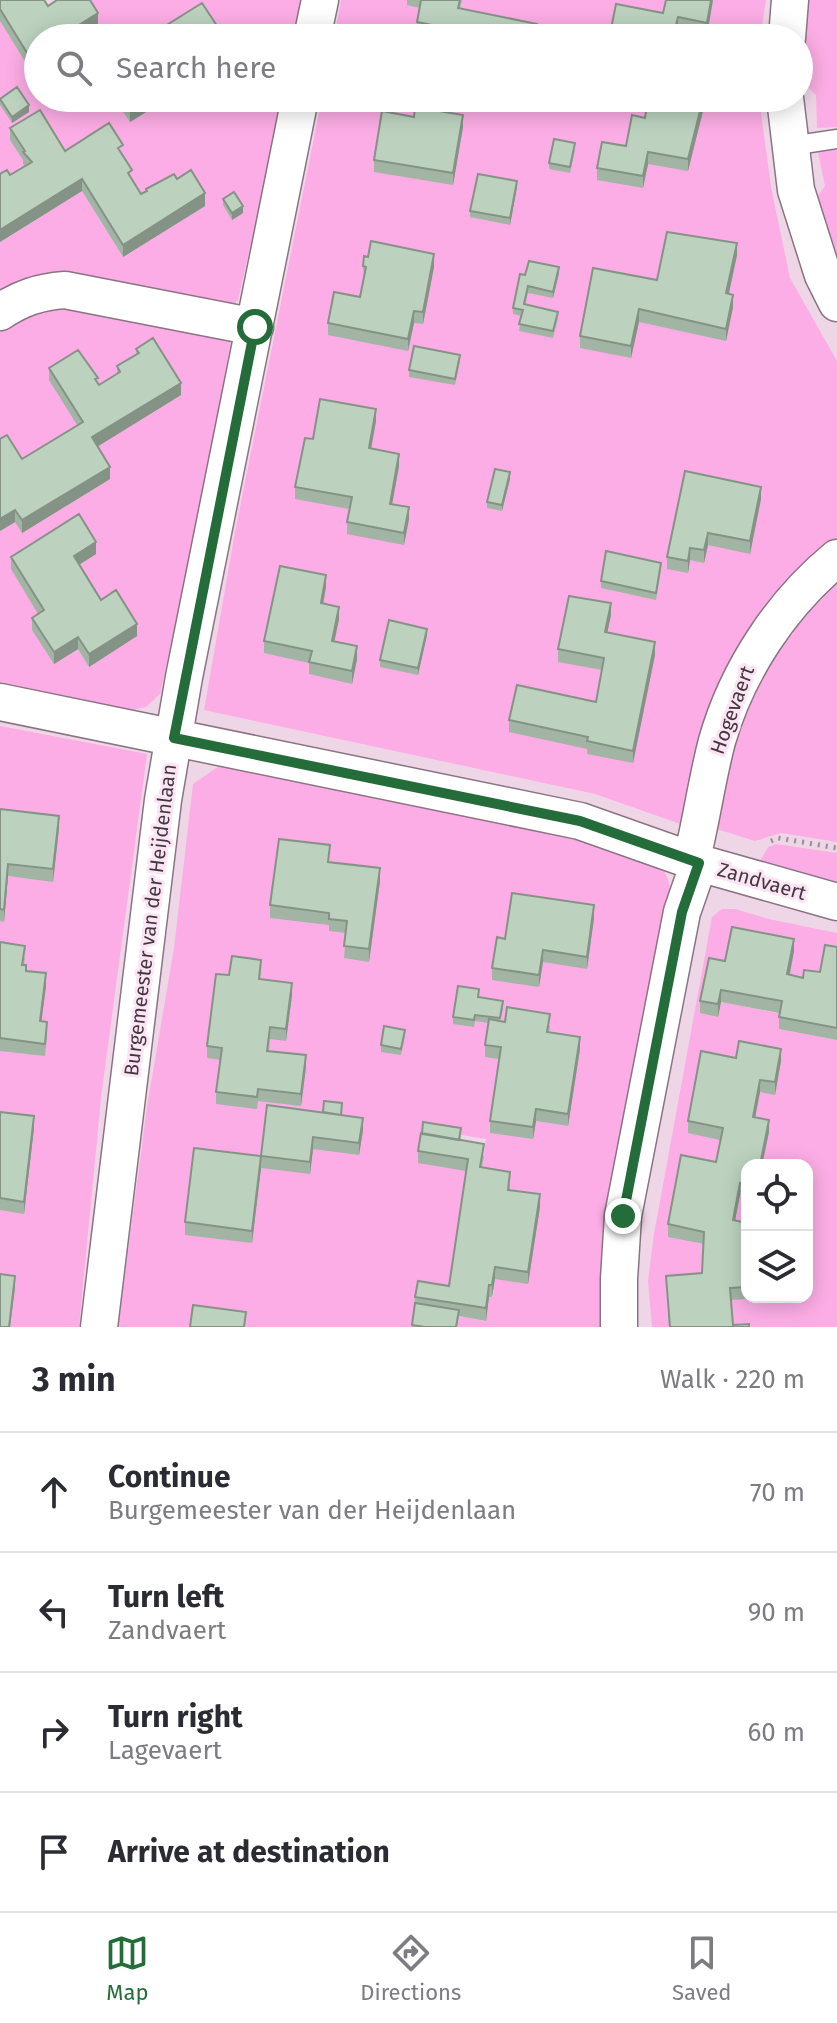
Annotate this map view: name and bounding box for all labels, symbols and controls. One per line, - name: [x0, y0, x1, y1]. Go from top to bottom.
- search box: [24, 24, 813, 112]
- icon: search: [52, 46, 96, 90]
- text: Search here: [116, 50, 276, 86]
- route start: [237, 309, 273, 345]
- street label: Hogevaert: [705, 662, 759, 758]
- street label: Burgemeester van der Heijdenlaan: [119, 763, 181, 1077]
- street label: Zandvaert: [715, 857, 810, 905]
- map controls: [741, 1159, 813, 1303]
- button: locate: [741, 1159, 813, 1231]
- route end: [605, 1198, 641, 1234]
- button: layers: [741, 1231, 813, 1303]
- text: 3 min: [32, 1359, 116, 1400]
- text: Walk · 220 m: [660, 1364, 805, 1395]
- text: Continue: [108, 1459, 231, 1495]
- icon: ahead: [32, 1470, 76, 1514]
- text: 70 m: [750, 1477, 805, 1508]
- text: Burgemeester van der Heijdenlaan: [108, 1495, 516, 1526]
- text: Turn left: [108, 1579, 224, 1615]
- icon: left: [32, 1590, 76, 1634]
- text: 90 m: [748, 1597, 805, 1628]
- text: Zandvaert: [108, 1615, 226, 1646]
- text: Turn right: [108, 1699, 243, 1735]
- icon: right: [32, 1710, 76, 1754]
- text: 60 m: [747, 1717, 805, 1748]
- text: Lagevaert: [108, 1735, 222, 1766]
- icon: arrive: [32, 1830, 76, 1874]
- text: Arrive at destination: [108, 1834, 390, 1870]
- tab: Map: [105, 1931, 149, 2006]
- tab: Directions: [360, 1931, 461, 2006]
- tab: Saved: [672, 1931, 732, 2006]

